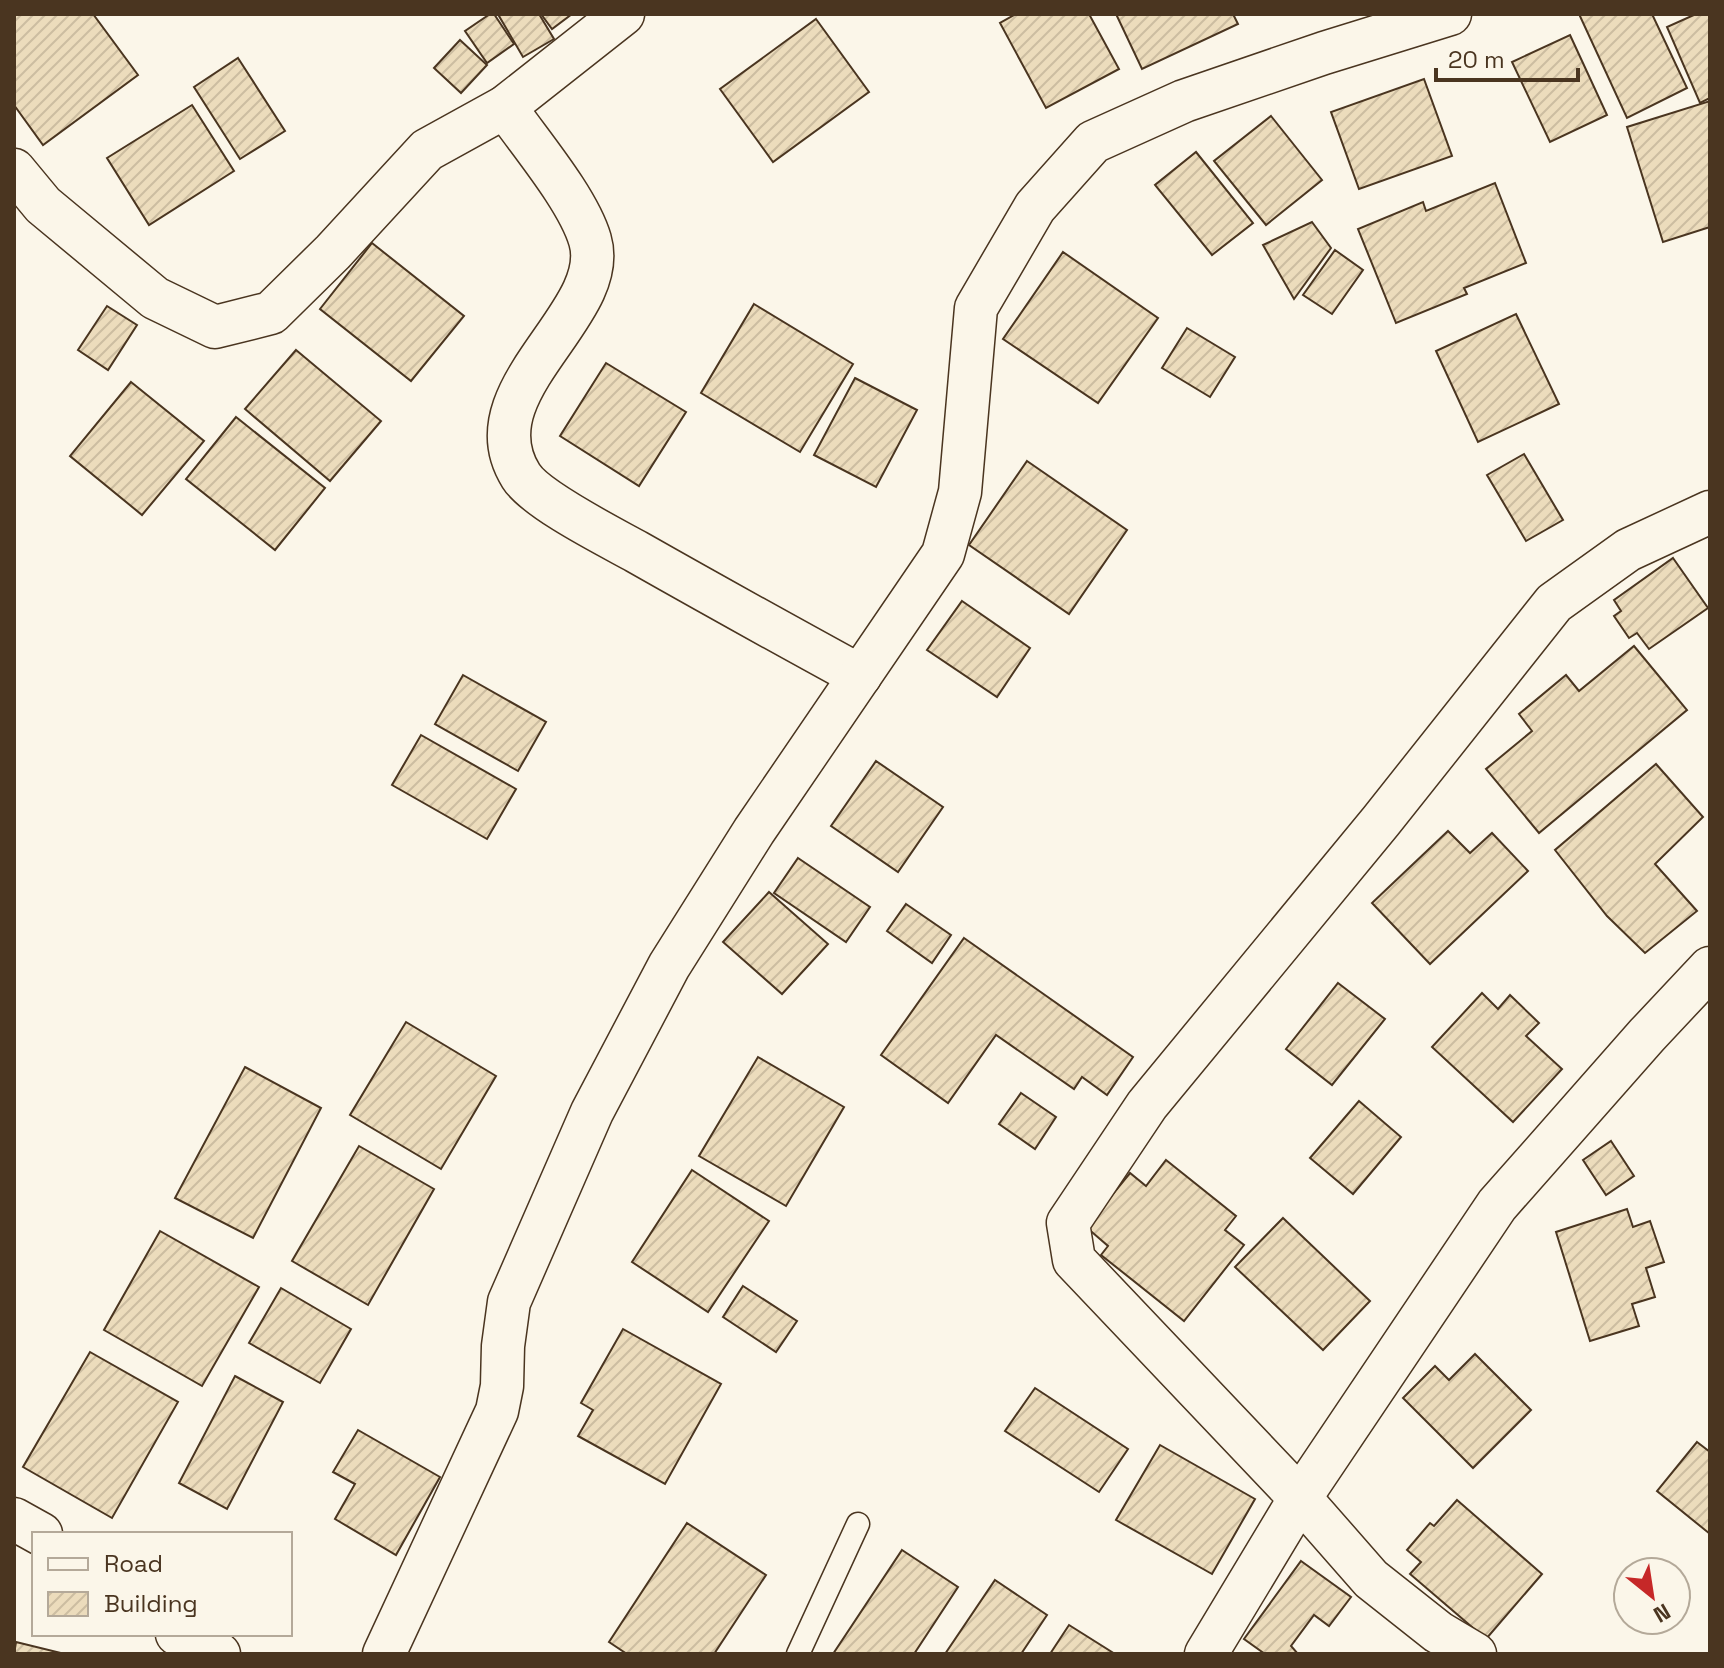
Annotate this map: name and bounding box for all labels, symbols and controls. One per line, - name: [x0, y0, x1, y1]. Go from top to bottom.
- scale bar: [1436, 32, 1578, 82]
- text: 20 m: [1448, 44, 1505, 75]
- legend: [32, 1532, 292, 1636]
- text: Road: [104, 1548, 163, 1579]
- north arrow: [1612, 1556, 1692, 1636]
- text: Building: [104, 1588, 198, 1619]
- text: N: [1649, 1598, 1675, 1629]

